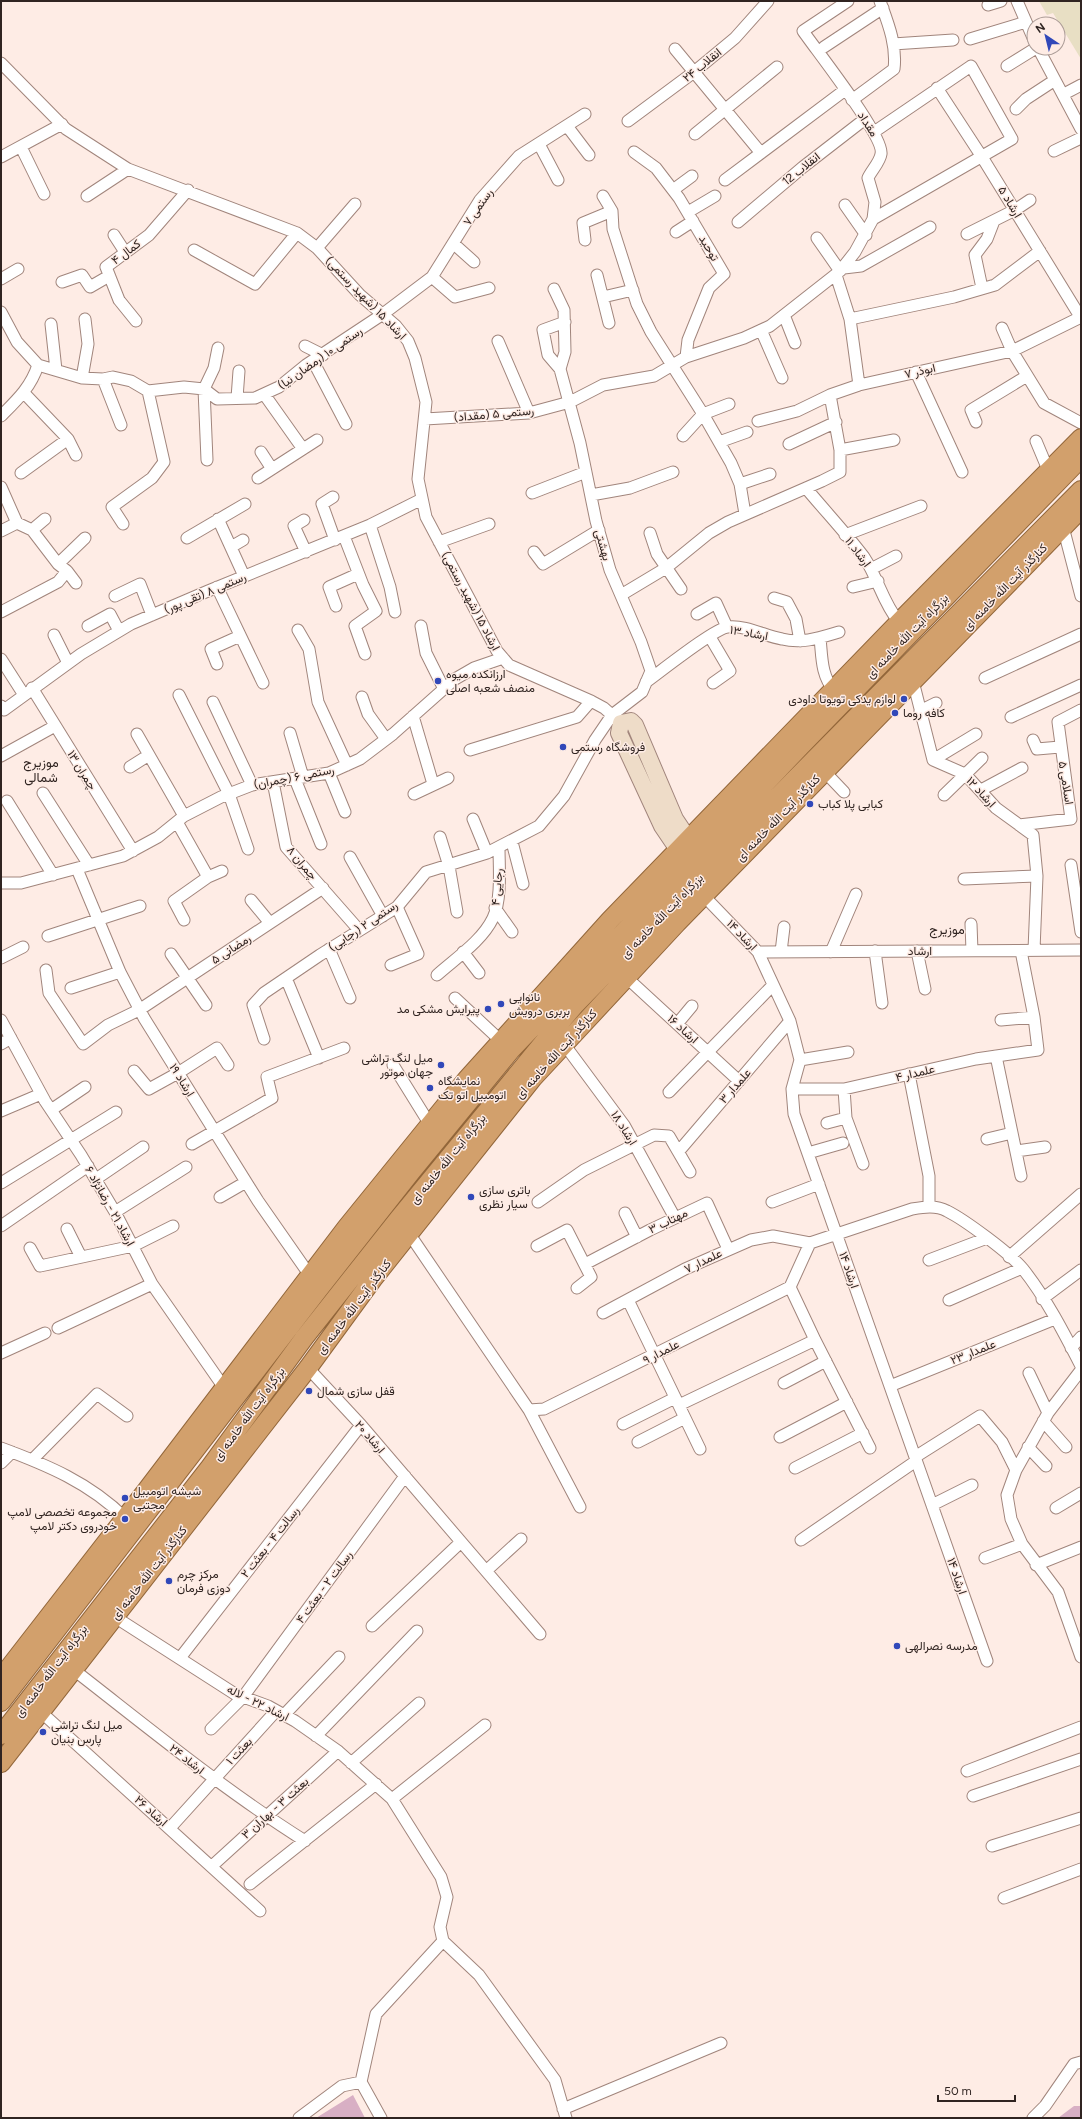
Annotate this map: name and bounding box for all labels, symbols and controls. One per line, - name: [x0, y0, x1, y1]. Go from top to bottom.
- north arrow: [1026, 16, 1066, 56]
- text: N: [1033, 20, 1048, 36]
- street label: انقلاب ۲۴: [680, 45, 724, 85]
- street label: مقداد: [855, 109, 881, 139]
- street label: انقلاب 12: [779, 150, 823, 188]
- street label: ارشاد ۵: [994, 184, 1025, 221]
- street label: رستمی ۷: [460, 186, 497, 229]
- street label: توحید: [695, 232, 722, 264]
- street label: کمال ۴: [109, 237, 144, 268]
- street label: ارشاد ۱۵ (شهید رستمی): [322, 254, 409, 343]
- street label: رستمی ۱۰ (رمضان نیا): [275, 324, 365, 393]
- street label: ابوذر ۷: [903, 361, 937, 382]
- street label: رستمی ۵ (مقداد): [453, 404, 535, 425]
- street label: بهشتی: [591, 528, 614, 562]
- street label: ارشاد ۱۱: [841, 534, 874, 570]
- street label: کنارگذر آیت الله خامنه ای: [960, 541, 1051, 634]
- street label: ارشاد ۱۵ (شهید رستمی): [438, 549, 503, 653]
- street label: رستمی ۸ (تقی پور): [162, 569, 249, 618]
- street label: بزرگراه آیت الله خامنه ای: [863, 591, 952, 682]
- street label: ارشاد ۱۳: [729, 623, 769, 644]
- place label: ارزانکده میوه منصف شعبه اصلی: [446, 667, 535, 696]
- marker: ارزانکده میوه منصف شعبه اصلی: [433, 676, 443, 686]
- place label: لوازم یدکی تویوتا داودی: [788, 692, 896, 707]
- marker: لوازم یدکی تویوتا داودی: [899, 694, 909, 704]
- place label: کافه روما: [903, 706, 945, 721]
- marker: کافه روما: [890, 708, 900, 718]
- place label: فروشگاه رستمی: [571, 740, 645, 755]
- marker: فروشگاه رستمی: [558, 742, 568, 752]
- street label: چمران ۱۳: [64, 748, 100, 793]
- district label: موزیرج شمالی: [23, 755, 59, 786]
- street label: اسلامی ۵: [1055, 760, 1076, 806]
- street label: رستمی ۶ (چمران): [253, 762, 336, 793]
- street label: کنارگذر آیت الله خامنه ای: [733, 772, 824, 865]
- street label: ارشاد ۱۲: [963, 774, 999, 811]
- place label: کبابی پلا کباب: [818, 797, 883, 812]
- marker: کبابی پلا کباب: [805, 799, 815, 809]
- street label: چمران ۸: [283, 843, 320, 883]
- street label: رجایی ۴: [488, 868, 507, 906]
- street label: بزرگراه آیت الله خامنه ای: [618, 871, 707, 962]
- street label: رستمی ۲ (رجایی): [326, 898, 401, 955]
- street label: ارشاد ۱۴: [723, 917, 760, 954]
- district label: موزیرج: [929, 922, 965, 939]
- street label: رمضانی ۵: [209, 931, 254, 968]
- street label: ارشاد: [908, 944, 932, 959]
- place label: نانوایی بربری درویش: [509, 990, 570, 1019]
- marker: نانوایی بربری درویش: [496, 999, 506, 1009]
- place label: پیرایش مشکی مد: [397, 1002, 480, 1017]
- marker: پیرایش مشکی مد: [483, 1004, 493, 1014]
- street label: کنارگذر آیت الله خامنه ای: [512, 1007, 600, 1102]
- street label: ارشاد ۱۶: [664, 1012, 701, 1047]
- place label: میل لنگ تراشی جهان موتور: [362, 1051, 433, 1080]
- marker: میل لنگ تراشی جهان موتور: [436, 1060, 446, 1070]
- street label: ارشاد ۱۹: [166, 1061, 198, 1100]
- street label: علمدار ۴: [894, 1062, 936, 1085]
- street label: علمدار ۳: [716, 1066, 755, 1107]
- place label: نمایشگاه اتومبیل اتو تک: [438, 1074, 506, 1103]
- marker: نمایشگاه اتومبیل اتو تک: [425, 1083, 435, 1093]
- street label: ارشاد ۱۸: [607, 1108, 640, 1148]
- street label: بزرگراه آیت الله خامنه ای: [407, 1111, 490, 1208]
- street label: ارشاد ۲۱ - رضانژاد ۶: [81, 1164, 138, 1249]
- place label: باتری سازی سیار نظری: [479, 1183, 531, 1212]
- marker: باتری سازی سیار نظری: [466, 1192, 476, 1202]
- street label: مهتاب ۳: [646, 1206, 690, 1237]
- street label: علمدار ۷: [682, 1246, 725, 1277]
- street label: ارشاد ۱۴: [835, 1250, 862, 1290]
- street label: کنارگذر آیت الله خامنه ای: [314, 1257, 395, 1358]
- street label: علمدار ۹: [640, 1337, 682, 1368]
- street label: علمدار ۲۳: [948, 1337, 998, 1368]
- street label: بزرگراه آیت الله خامنه ای: [210, 1364, 288, 1464]
- place label: قفل سازی شمال: [317, 1384, 395, 1399]
- marker: قفل سازی شمال: [304, 1386, 314, 1396]
- street label: ارشاد ۲۰: [351, 1418, 388, 1457]
- place label: شیشه اتومبیل مجتبی: [133, 1484, 201, 1513]
- marker: شیشه اتومبیل مجتبی: [120, 1493, 130, 1503]
- street label: رسالت ۴ - بعثت ۲: [238, 1504, 303, 1581]
- place label: مجموعه تخصصی لامپ خودروی دکتر لامپ: [7, 1505, 117, 1534]
- marker: مجموعه تخصصی لامپ خودروی دکتر لامپ: [120, 1514, 130, 1524]
- street label: کنارگذر آیت الله خامنه ای: [108, 1523, 191, 1623]
- street label: رسالت ۲ - بعثت ۴: [293, 1548, 356, 1627]
- street label: ارشاد ۱۴: [943, 1556, 970, 1596]
- place label: مرکز چرم دوزی فرمان: [177, 1567, 231, 1596]
- marker: مرکز چرم دوزی فرمان: [164, 1576, 174, 1586]
- street label: بزرگراه آیت الله خامنه ای: [12, 1622, 91, 1721]
- place label: مدرسه نصرالهی: [905, 1639, 978, 1654]
- marker: مدرسه نصرالهی: [892, 1641, 902, 1651]
- street label: ارشاد ۲۲ - لاله: [224, 1682, 291, 1725]
- place label: میل لنگ تراشی پارس بنیان: [51, 1718, 122, 1747]
- marker: میل لنگ تراشی پارس بنیان: [38, 1727, 48, 1737]
- street label: بعثت ۱: [223, 1734, 255, 1768]
- street label: ارشاد ۲۴: [166, 1741, 207, 1778]
- street label: بعثت ۳ - بهاران ۳: [239, 1774, 312, 1843]
- street label: ارشاد ۲۶: [131, 1793, 170, 1830]
- scale bar: [938, 2077, 1015, 2103]
- text: 50 m: [944, 2084, 972, 2098]

